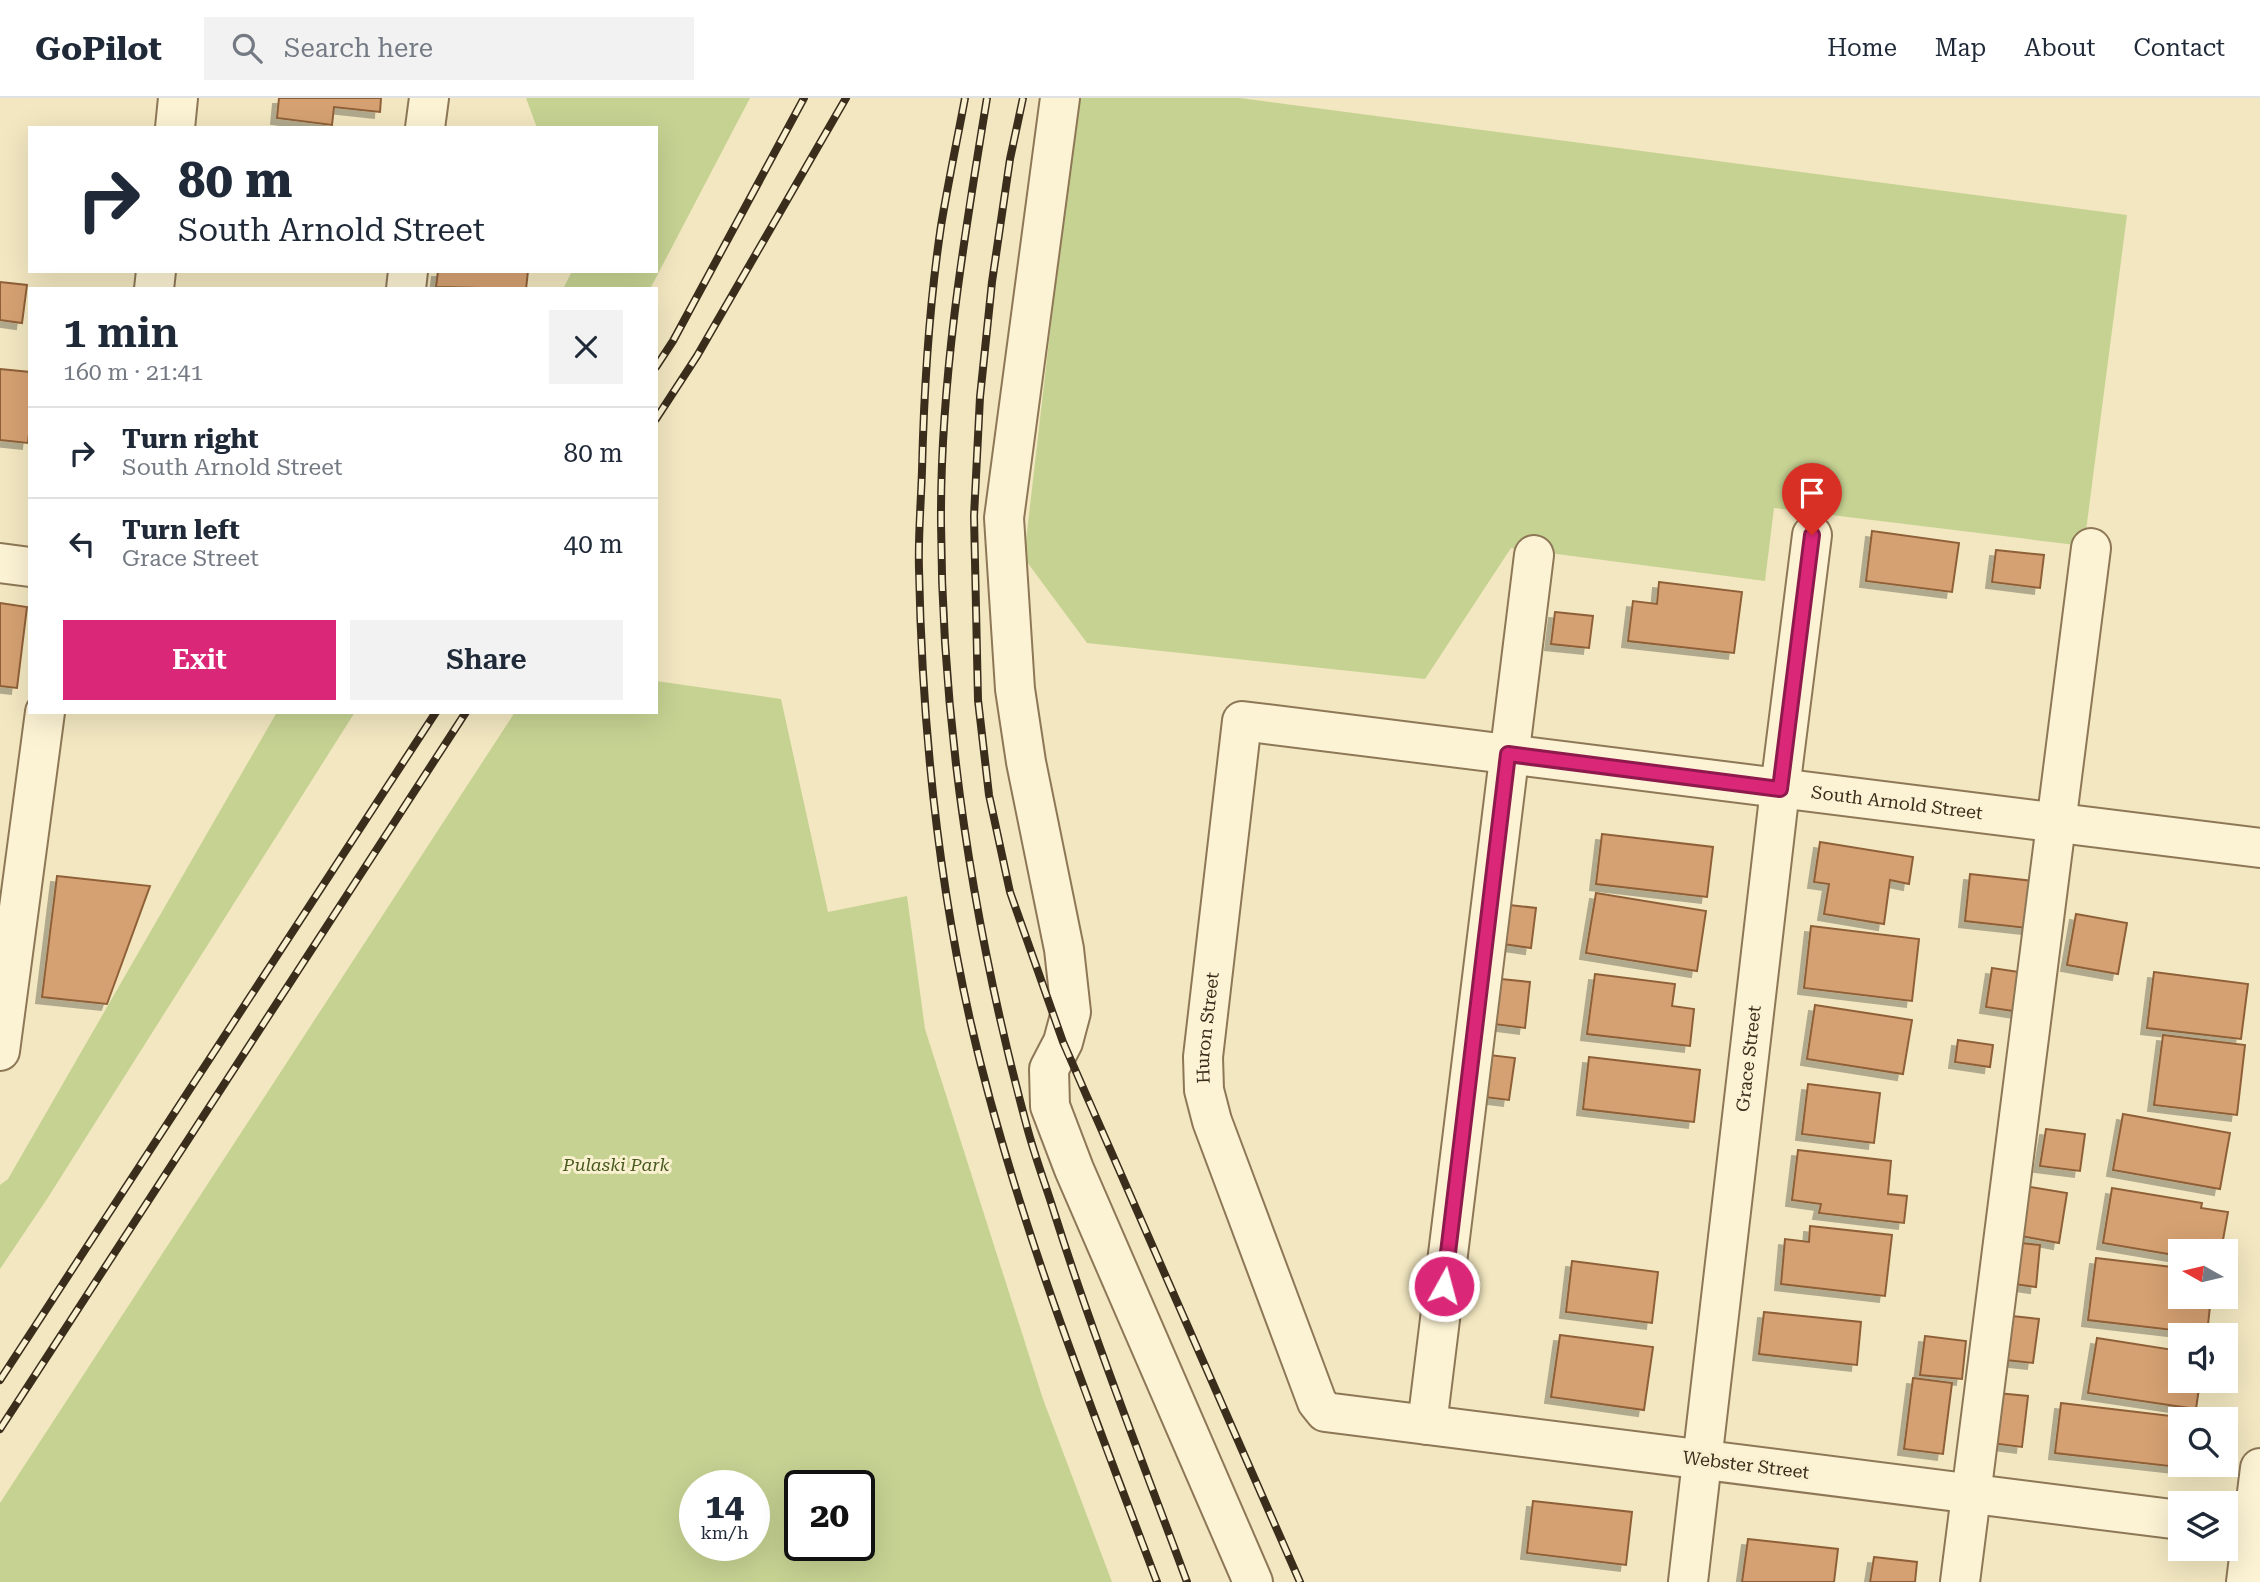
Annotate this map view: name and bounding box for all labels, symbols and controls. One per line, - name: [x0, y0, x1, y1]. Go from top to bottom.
- search box: [204, 17, 694, 80]
- text: GoPilot: [35, 29, 162, 68]
- icon: search: [228, 29, 266, 67]
- text: Search here: [284, 33, 433, 63]
- text: Home: [1827, 34, 1897, 62]
- text: Map: [1935, 34, 1986, 62]
- text: About: [2024, 34, 2095, 62]
- text: Contact: [2133, 34, 2225, 62]
- text: 80 m: [178, 152, 293, 209]
- icon: right: [63, 154, 154, 245]
- text: South Arnold Street: [178, 211, 485, 249]
- text: 1 min: [63, 308, 179, 357]
- button: close: [549, 310, 623, 384]
- text: 160 m · 21:41: [63, 359, 203, 386]
- text: Turn right: [122, 424, 258, 454]
- icon: right: [63, 434, 101, 472]
- text: 80 m: [564, 438, 623, 468]
- text: South Arnold Street: [122, 454, 343, 481]
- pin: [1782, 463, 1842, 535]
- icon: arrive: [1793, 474, 1831, 512]
- text: Turn left: [122, 515, 240, 545]
- icon: left: [63, 525, 101, 563]
- text: 40 m: [564, 529, 623, 559]
- text: Grace Street: [122, 545, 259, 572]
- button: Exit: [63, 620, 336, 700]
- button: Share: [350, 620, 623, 700]
- street label: South Arnold Street: [1810, 781, 1984, 823]
- street label: Huron Street: [1192, 970, 1223, 1084]
- street label: Grace Street: [1732, 1004, 1765, 1113]
- park label: Pulaski Park: [562, 1154, 669, 1175]
- north arrow: [2168, 1239, 2238, 1309]
- map controls: [2168, 1239, 2238, 1561]
- position arrow: [1407, 1249, 1481, 1323]
- button: sound: [2168, 1323, 2238, 1393]
- button: search: [2168, 1407, 2238, 1477]
- street label: Webster Street: [1682, 1446, 1811, 1483]
- speed limit sign: 20: [784, 1470, 875, 1561]
- text: 14: [705, 1486, 744, 1527]
- button: layers: [2168, 1491, 2238, 1561]
- text: km/h: [700, 1522, 749, 1543]

